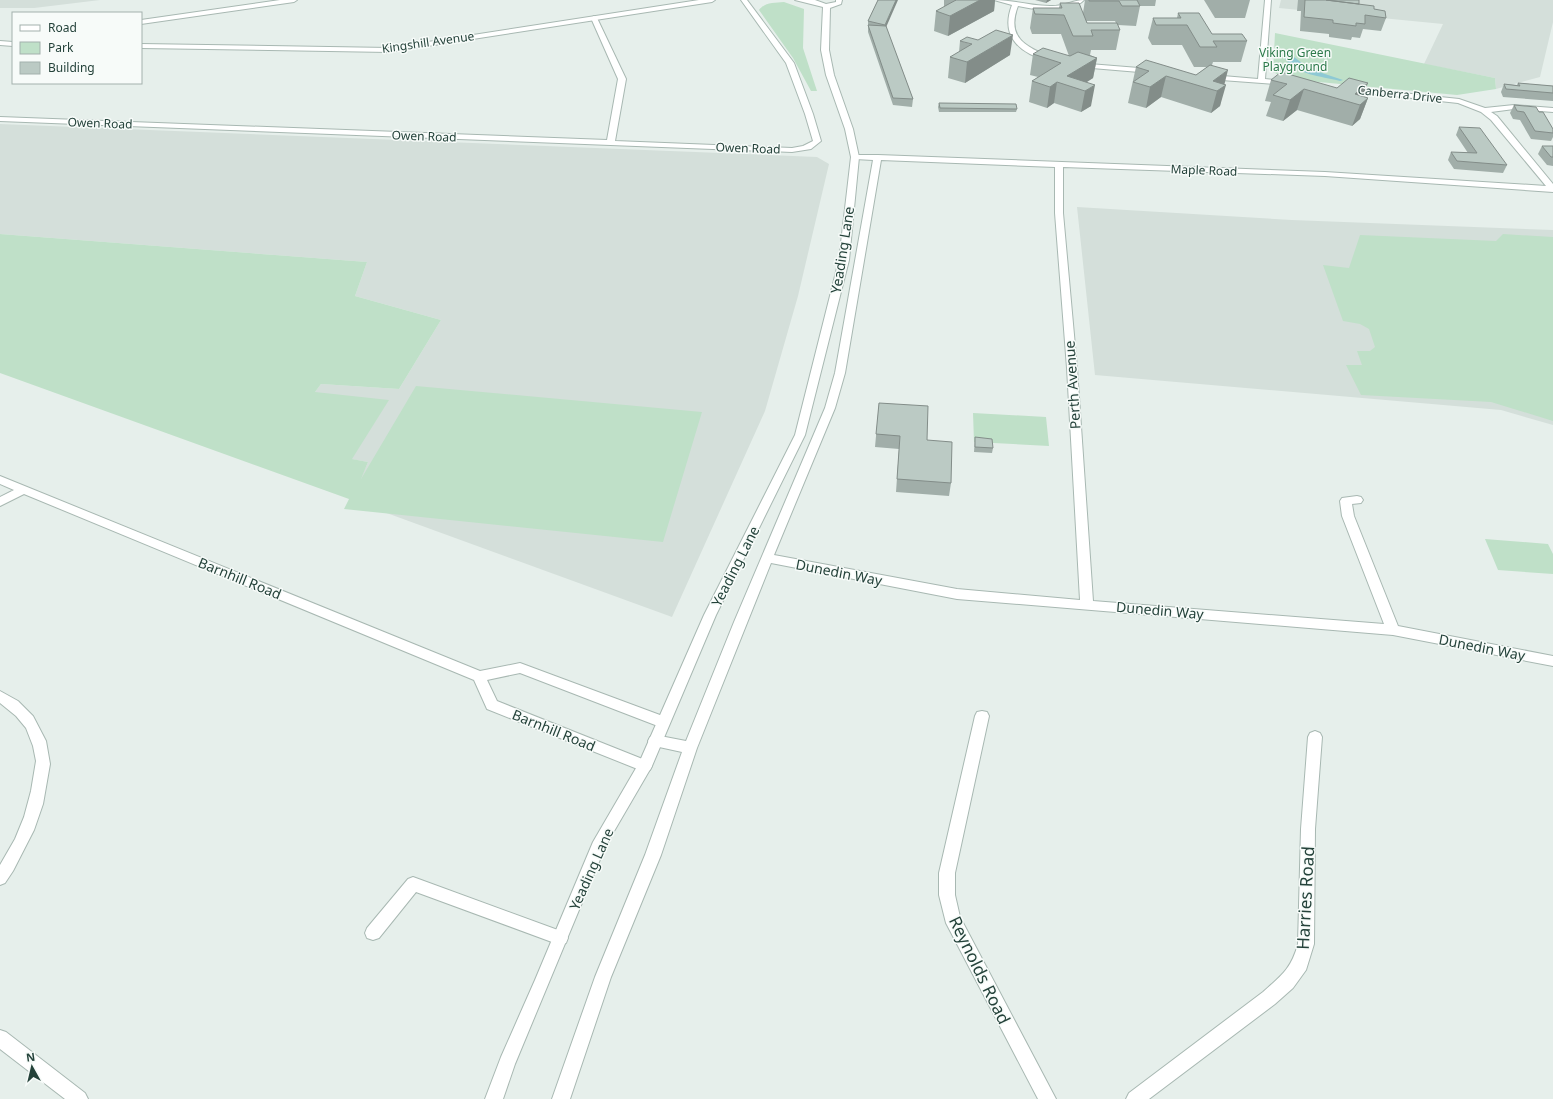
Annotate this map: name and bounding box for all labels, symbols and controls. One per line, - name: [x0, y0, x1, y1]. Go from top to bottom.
- legend: [12, 12, 142, 84]
- text: Road: [48, 19, 77, 36]
- street label: Kingshill Avenue: [381, 27, 475, 57]
- text: Park: [48, 39, 74, 56]
- park label: Viking Green Playground: [1259, 44, 1331, 75]
- text: Building: [48, 59, 95, 76]
- street label: Canberra Drive: [1357, 81, 1443, 107]
- street label: Owen Road: [67, 113, 133, 133]
- street label: Owen Road: [391, 126, 457, 146]
- street label: Owen Road: [715, 138, 781, 158]
- street label: Maple Road: [1170, 160, 1238, 180]
- street label: Yeading Lane: [826, 205, 858, 295]
- street label: Perth Avenue: [1059, 340, 1085, 430]
- street label: Yeading Lane: [707, 522, 763, 609]
- street label: Barnhill Road: [196, 553, 284, 603]
- street label: Dunedin Way: [794, 554, 885, 590]
- street label: Dunedin Way: [1116, 597, 1205, 623]
- street label: Dunedin Way: [1437, 629, 1528, 665]
- street label: Barnhill Road: [510, 705, 598, 755]
- street label: Yeading Lane: [564, 825, 618, 913]
- street label: Harries Road: [1291, 846, 1319, 950]
- street label: Reynolds Road: [944, 912, 1016, 1028]
- north arrow: [12, 1047, 52, 1087]
- text: N: [25, 1049, 36, 1065]

